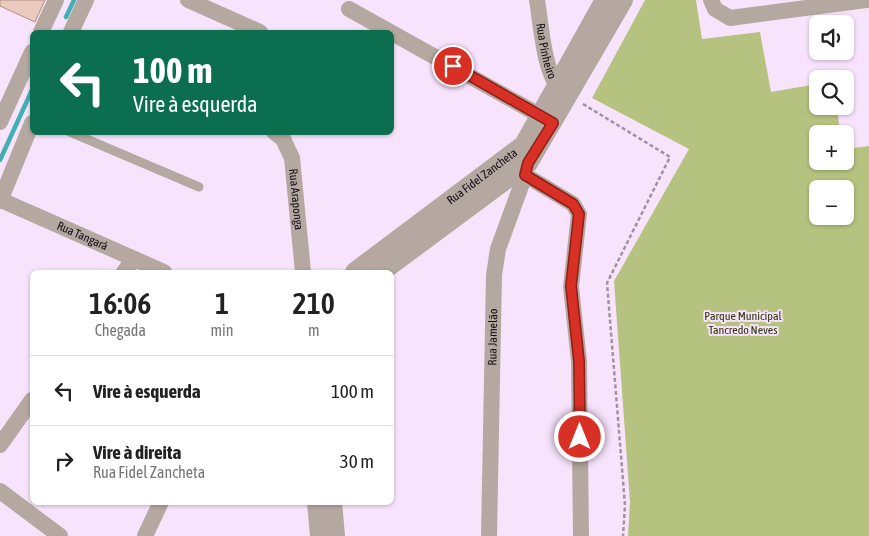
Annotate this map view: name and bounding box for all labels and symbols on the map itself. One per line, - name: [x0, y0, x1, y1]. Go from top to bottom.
- street label: Rua Pinheiro: [533, 22, 560, 82]
- pin: [432, 45, 474, 87]
- street label: Rua Fidel Zancheta: [444, 146, 520, 207]
- street label: Rua Araponga: [286, 168, 306, 231]
- street label: Rua Tangará: [55, 219, 110, 253]
- street label: Rua Jamelão: [485, 308, 500, 366]
- park label: Parque Municipal Tancredo Neves: [704, 309, 783, 337]
- position arrow: [553, 410, 605, 462]

